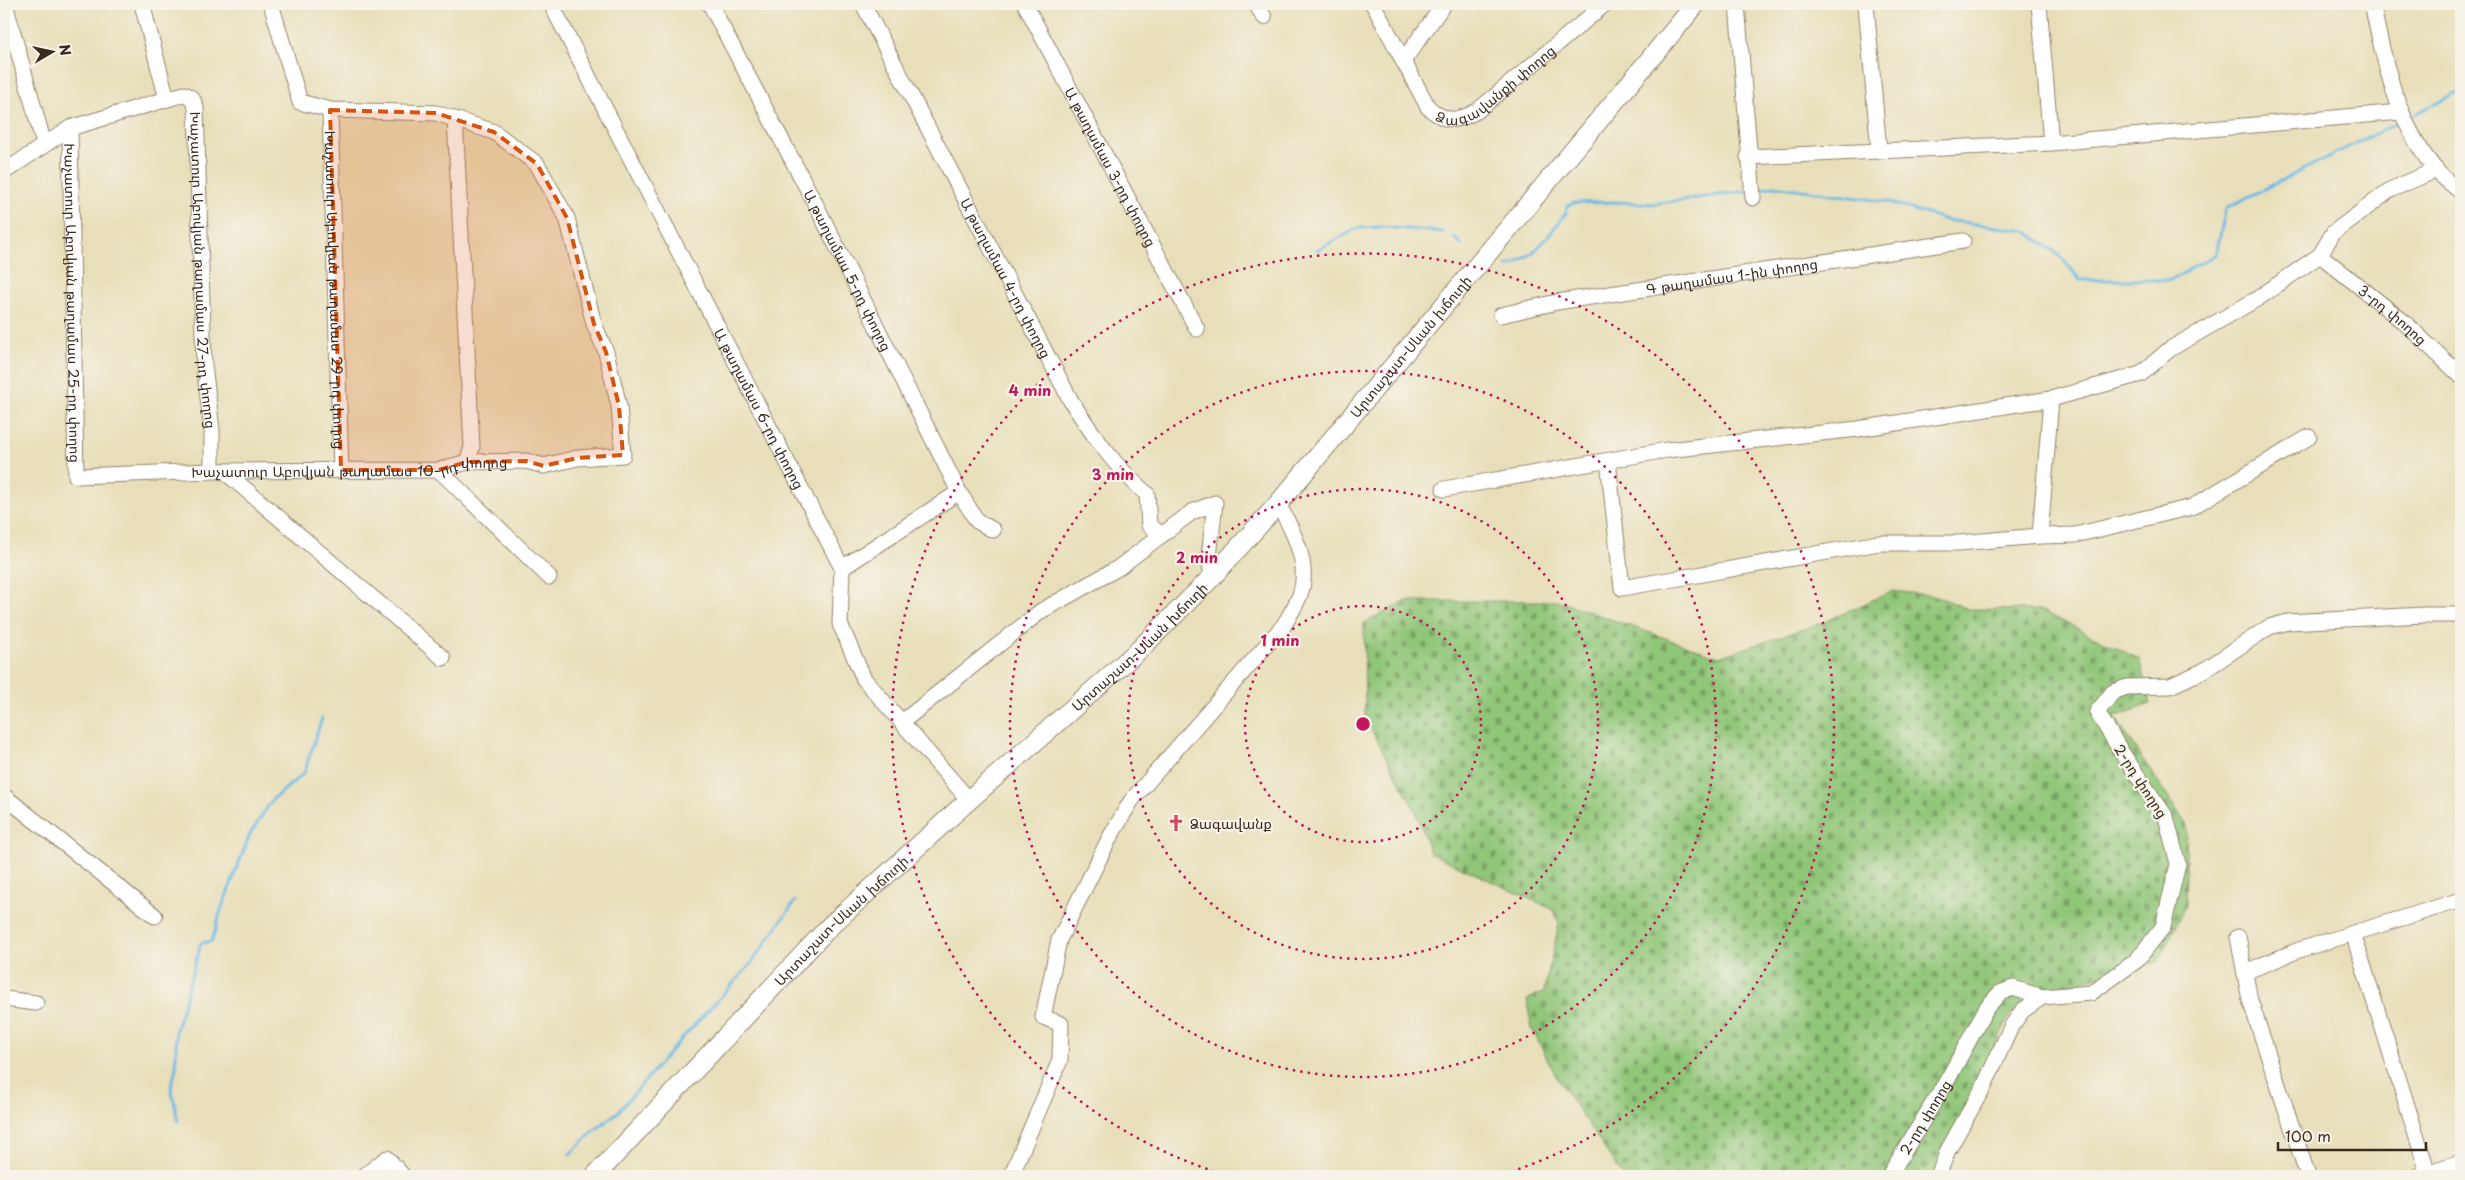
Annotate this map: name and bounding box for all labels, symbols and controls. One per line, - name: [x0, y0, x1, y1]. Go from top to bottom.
- north arrow: [28, 28, 78, 78]
- street label: Ձագավանքի փողոց: [1433, 40, 1559, 130]
- text: N: [54, 43, 77, 57]
- street label: Ա թաղամաս 3-րդ փողոց: [1060, 83, 1162, 250]
- street label: Խաչատուր Աբովյան թաղամաս 27-րդ փողոց: [186, 111, 222, 430]
- street label: Խաչատուր Աբովյան թաղամաս 29-րդ փողոց: [320, 130, 351, 450]
- street label: Խաչատուր Աբովյան թաղամաս 25-րդ փողոց: [60, 143, 86, 463]
- street label: Ա թաղամաս 5-րդ փողոց: [799, 186, 898, 355]
- street label: Ա թաղամաս 4-րդ փողոց: [956, 194, 1057, 361]
- street label: Գ թաղամաս 1-ին փողոց: [1644, 252, 1819, 299]
- street label: Արտաշատ-Սևան խճուղի: [1344, 270, 1476, 422]
- street label: 3-րդ փողոց: [2354, 279, 2432, 349]
- street label: Ա թաղամաս 6-րդ փողոց: [709, 324, 810, 493]
- text: 4 min: [1009, 378, 1051, 401]
- street label: Խաչատուր Աբովյան թաղամաս 10-րդ փողոց: [191, 451, 507, 482]
- text: 3 min: [1092, 462, 1134, 485]
- text: 2 min: [1176, 545, 1218, 568]
- street label: Արտաշատ-Սևան խճուղի: [1066, 577, 1212, 716]
- text: 1 min: [1261, 628, 1299, 651]
- centre of rings: [1354, 715, 1372, 733]
- street label: 2-րդ փողոց: [2109, 740, 2173, 822]
- church icon: Ձագավանք: [1166, 813, 1186, 833]
- place label: Ձագավանք: [1190, 813, 1272, 834]
- street label: Արտաշատ-Սևան խճուղի: [769, 850, 913, 990]
- street label: 2-րդ փողոց: [1894, 1075, 1956, 1159]
- scale bar: [2278, 1120, 2425, 1152]
- text: 100 m: [2285, 1124, 2331, 1147]

